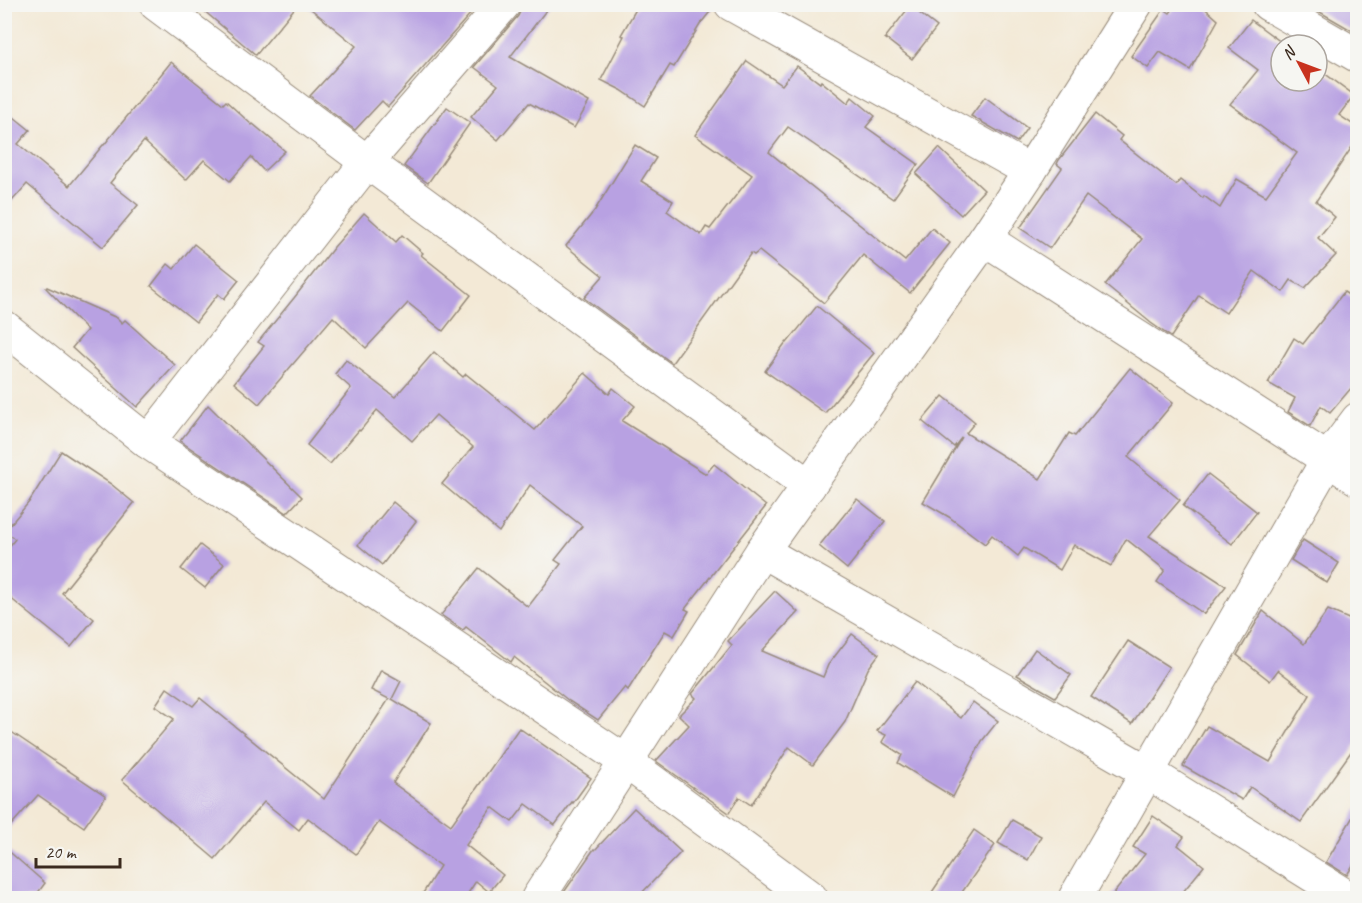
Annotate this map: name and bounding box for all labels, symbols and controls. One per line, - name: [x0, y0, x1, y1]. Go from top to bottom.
- north arrow: [1269, 33, 1329, 93]
- text: N: [1278, 41, 1301, 64]
- scale bar: [36, 831, 120, 869]
- text: 20 m: [45, 841, 78, 863]

